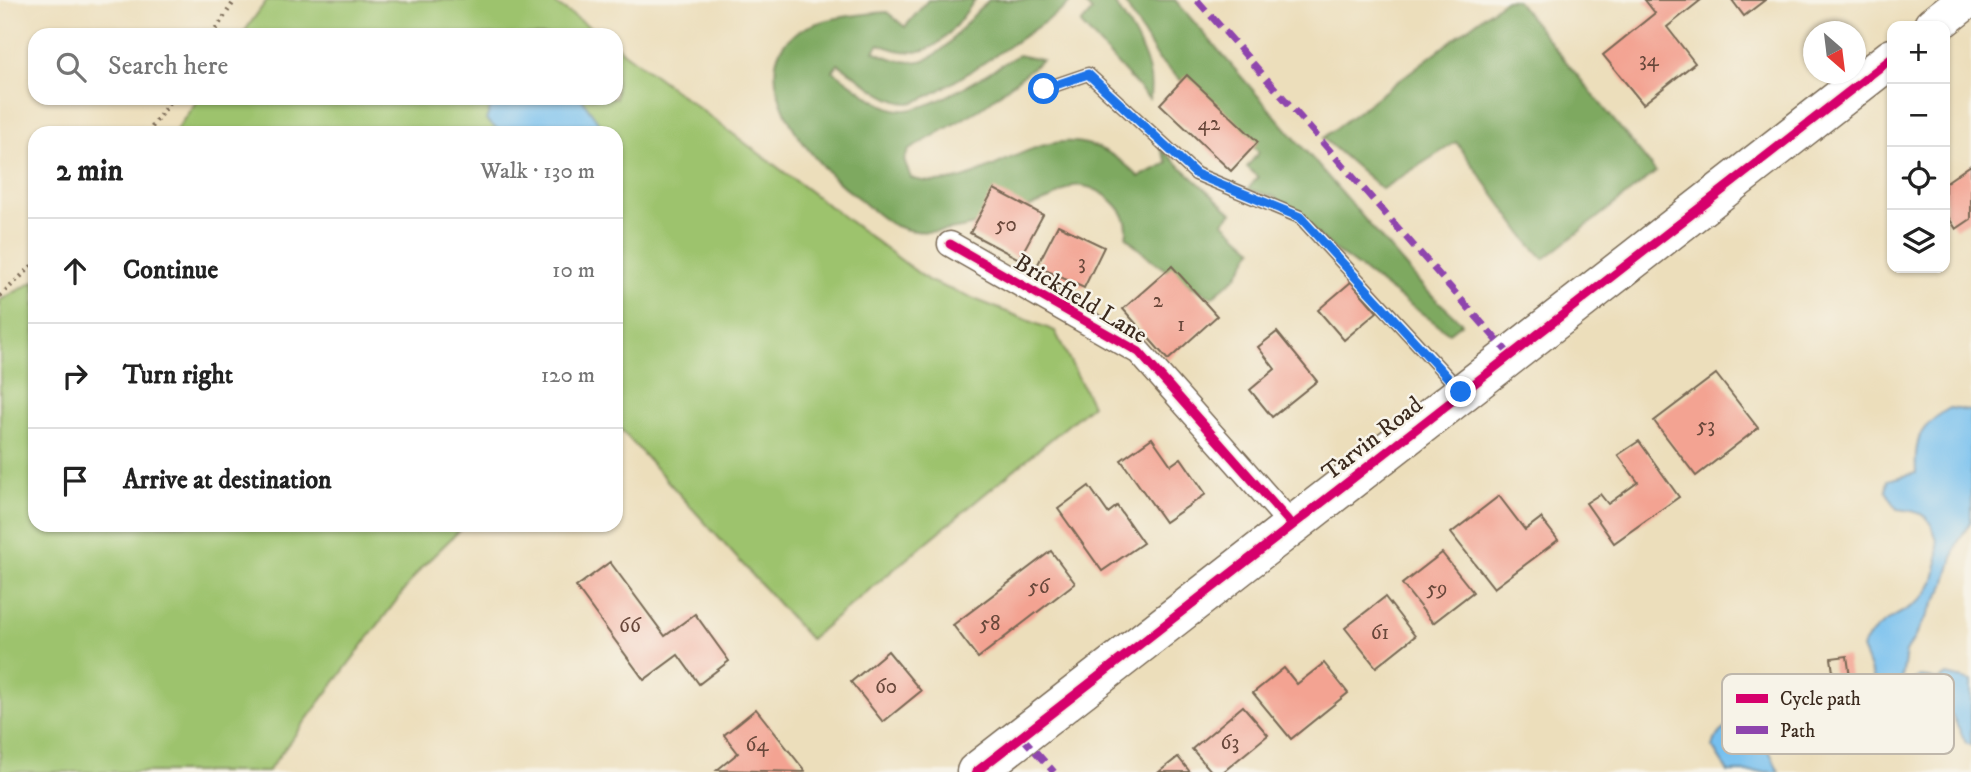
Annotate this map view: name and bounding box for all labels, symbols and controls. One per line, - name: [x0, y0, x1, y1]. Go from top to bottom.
- north arrow: [1803, 21, 1866, 84]
- map controls: [1887, 21, 1950, 273]
- button: +: [1887, 21, 1950, 84]
- search box: [28, 28, 623, 105]
- house number: 34: [1639, 47, 1660, 73]
- icon: search: [52, 48, 90, 86]
- text: Search here: [108, 50, 228, 83]
- route start: [1028, 73, 1059, 104]
- button: −: [1887, 84, 1950, 147]
- house number: 42: [1198, 111, 1221, 137]
- button: locate: [1887, 147, 1950, 210]
- text: 2 min: [56, 153, 123, 190]
- text: Walk · 130 m: [480, 157, 595, 186]
- button: layers: [1887, 210, 1950, 273]
- house number: 50: [995, 212, 1017, 238]
- street label: Brickfield Lane: [1008, 247, 1153, 350]
- house number: 3: [1078, 250, 1086, 276]
- icon: ahead: [56, 252, 94, 290]
- text: Continue: [123, 254, 218, 287]
- text: 10 m: [552, 256, 595, 285]
- house number: 2: [1153, 288, 1164, 314]
- house number: 1: [1177, 312, 1185, 338]
- icon: right: [56, 357, 94, 395]
- text: Turn right: [123, 359, 233, 392]
- text: 120 m: [541, 361, 595, 390]
- route end: [1445, 376, 1476, 407]
- street label: Tarvin Road: [1316, 390, 1429, 487]
- house number: 53: [1697, 413, 1715, 439]
- icon: arrive: [56, 462, 94, 500]
- text: Arrive at destination: [123, 464, 332, 497]
- house number: 56: [1028, 574, 1051, 600]
- house number: 59: [1427, 576, 1447, 602]
- house number: 58: [980, 611, 1000, 637]
- house number: 66: [619, 613, 642, 639]
- house number: 61: [1371, 620, 1389, 646]
- house number: 60: [875, 674, 897, 700]
- legend: [1722, 674, 1954, 754]
- text: Cycle path: [1780, 688, 1861, 711]
- text: Path: [1780, 720, 1815, 743]
- house number: 63: [1221, 730, 1239, 756]
- house number: 64: [745, 732, 769, 758]

